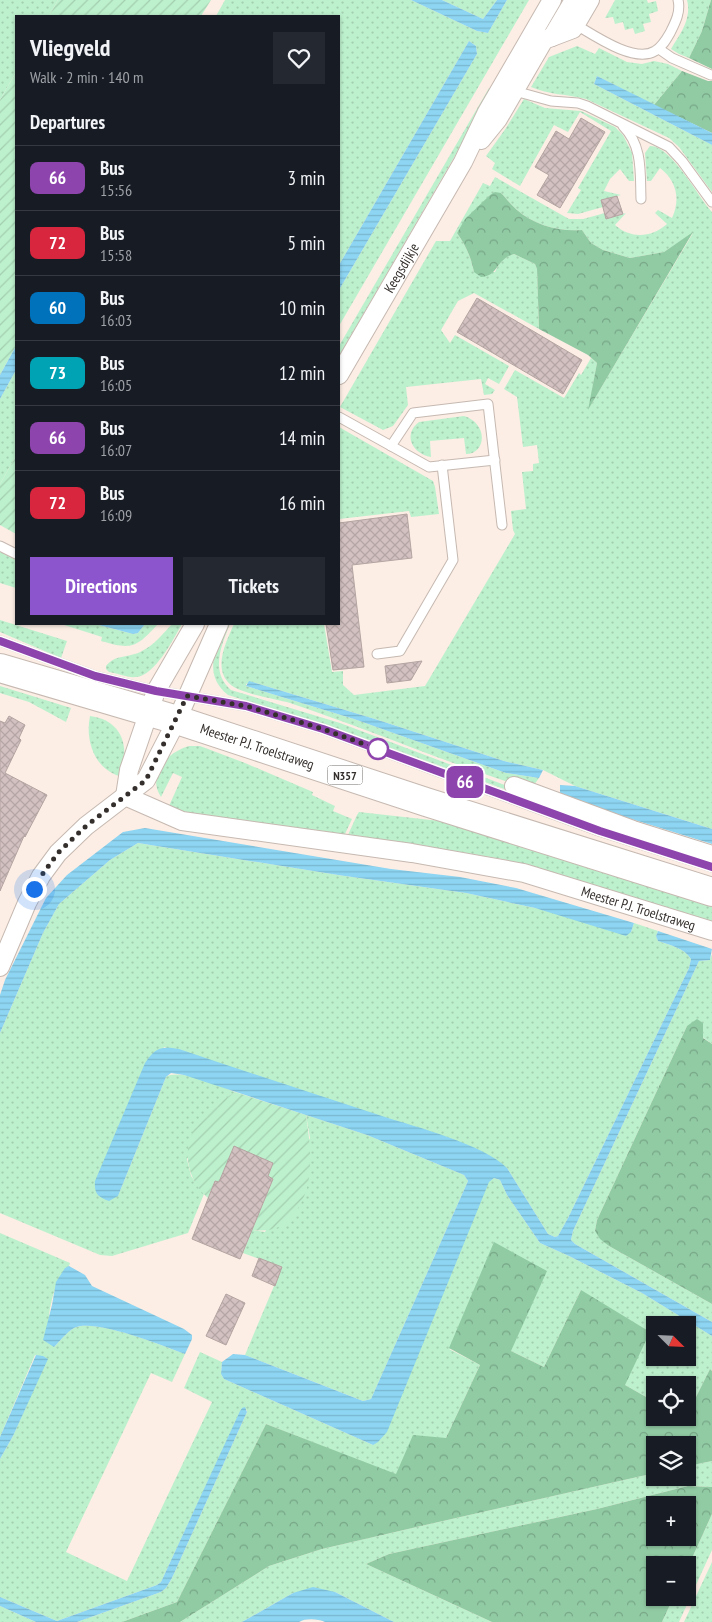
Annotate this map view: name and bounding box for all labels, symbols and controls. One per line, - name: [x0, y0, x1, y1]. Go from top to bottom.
- text: Vliegveld: [30, 32, 110, 63]
- button: heart: [273, 32, 325, 84]
- text: Walk · 2 min · 140 m: [30, 67, 143, 87]
- text: Departures: [30, 110, 105, 134]
- text: Bus: [100, 156, 124, 180]
- text: 66: [49, 166, 66, 189]
- text: 3 min: [288, 166, 325, 190]
- text: 15:56: [100, 180, 132, 200]
- text: Bus: [100, 221, 124, 245]
- text: 72: [49, 231, 66, 254]
- text: 5 min: [288, 231, 325, 255]
- street label: Keegsdijkje: [380, 239, 423, 296]
- text: 15:58: [100, 245, 132, 265]
- text: Bus: [100, 286, 124, 310]
- text: 60: [49, 296, 66, 319]
- text: 10 min: [279, 296, 325, 320]
- text: 16:03: [100, 310, 132, 330]
- text: Bus: [100, 351, 124, 375]
- text: 73: [49, 361, 66, 384]
- text: 12 min: [279, 361, 325, 385]
- text: 16:05: [100, 375, 132, 395]
- text: Bus: [100, 416, 124, 440]
- text: 66: [49, 426, 66, 449]
- text: 14 min: [279, 426, 325, 450]
- text: 16:07: [100, 440, 132, 460]
- text: Bus: [100, 481, 124, 505]
- text: 72: [49, 491, 66, 514]
- text: 16 min: [279, 491, 325, 515]
- text: 16:09: [100, 505, 132, 525]
- button: Directions: [30, 557, 173, 615]
- button: Tickets: [183, 557, 325, 615]
- street label: Meester P.J. Troelstraweg: [198, 719, 316, 774]
- unlabelled marker: [367, 738, 389, 760]
- road number: N357: [328, 766, 362, 784]
- line badge: 66: [442, 766, 488, 798]
- text: 66: [456, 770, 474, 793]
- your location: [22, 877, 47, 902]
- street label: Meester P.J. Troelstraweg: [579, 882, 698, 934]
- north arrow: [646, 1316, 696, 1366]
- map controls: [646, 1316, 696, 1606]
- button: locate: [646, 1376, 696, 1426]
- button: layers: [646, 1436, 696, 1486]
- button: +: [646, 1496, 696, 1546]
- button: −: [646, 1556, 696, 1606]

